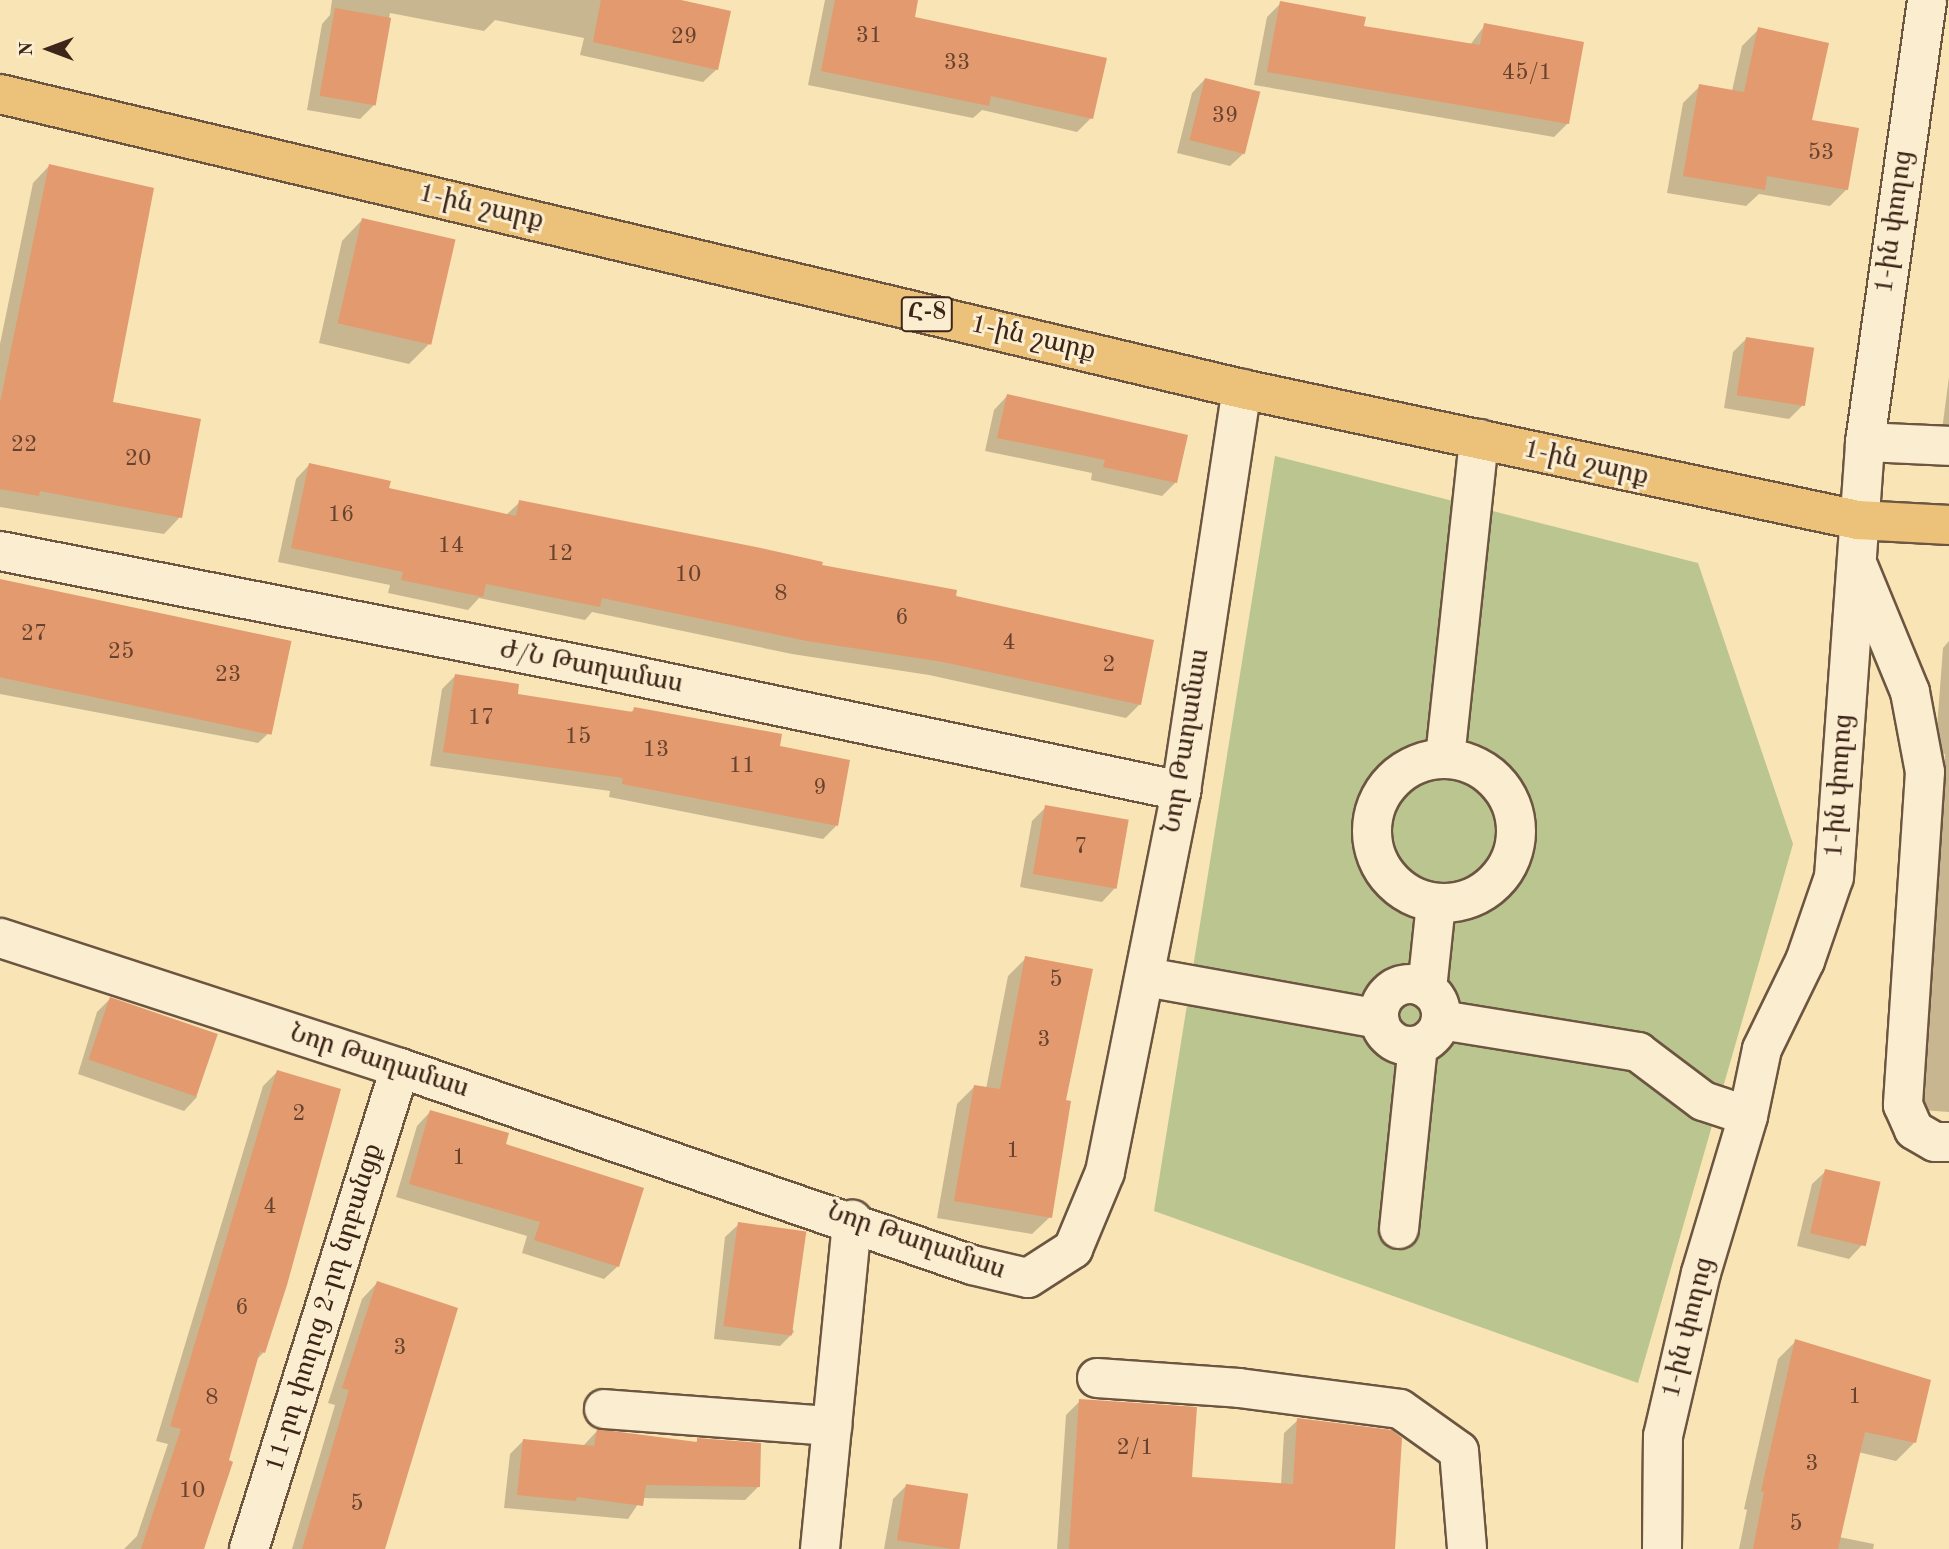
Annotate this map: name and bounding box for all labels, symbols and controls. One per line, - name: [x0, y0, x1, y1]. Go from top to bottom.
- north arrow: [14, 14, 84, 84]
- house number: 31: [856, 22, 882, 50]
- house number: 29: [671, 23, 697, 51]
- text: N: [18, 42, 37, 56]
- house number: 33: [944, 49, 970, 77]
- house number: 45/1: [1502, 59, 1552, 87]
- house number: 39: [1212, 102, 1238, 130]
- house number: 53: [1808, 139, 1834, 167]
- street label: 1-ին փողոց: [1870, 149, 1920, 295]
- street label: 1-ին շարք: [416, 178, 546, 238]
- road number: Հ-8: [901, 293, 953, 334]
- street label: 1-ին շարք: [968, 309, 1098, 369]
- house number: 22: [11, 431, 37, 459]
- street label: 1-ին շարք: [1521, 434, 1651, 494]
- house number: 20: [125, 445, 151, 473]
- house number: 16: [328, 501, 354, 529]
- house number: 14: [438, 532, 464, 560]
- house number: 12: [547, 540, 573, 568]
- house number: 10: [675, 561, 701, 589]
- house number: 8: [774, 580, 788, 608]
- house number: 6: [895, 604, 909, 632]
- house number: 27: [21, 620, 47, 648]
- house number: 4: [1002, 629, 1016, 657]
- street label: Ժ/Ն Թաղամաս: [497, 635, 685, 701]
- house number: 25: [108, 638, 134, 666]
- street label: Նոր Թաղամաս: [1157, 647, 1217, 835]
- house number: 2: [1102, 651, 1116, 679]
- house number: 23: [215, 661, 241, 689]
- house number: 17: [468, 704, 494, 732]
- street label: 1-ին փողոց: [1819, 713, 1861, 859]
- house number: 15: [565, 723, 591, 751]
- house number: 13: [643, 736, 669, 764]
- house number: 11: [729, 752, 755, 780]
- house number: 9: [813, 774, 827, 802]
- house number: 7: [1074, 833, 1088, 861]
- house number: 5: [1049, 966, 1063, 994]
- street label: Նոր Թաղամաս: [286, 1018, 472, 1106]
- house number: 3: [1037, 1026, 1051, 1054]
- house number: 2: [292, 1100, 306, 1128]
- house number: 1: [1006, 1137, 1020, 1165]
- street label: 11-րդ փողոց 2-րդ նրբանցք: [260, 1140, 390, 1476]
- house number: 1: [452, 1144, 466, 1172]
- house number: 4: [263, 1193, 277, 1221]
- street label: Նոր Թաղամաս: [823, 1197, 1009, 1287]
- street label: 1-ին փողոց: [1656, 1254, 1722, 1402]
- house number: 6: [235, 1294, 249, 1322]
- house number: 3: [393, 1334, 407, 1362]
- house number: 1: [1848, 1383, 1862, 1411]
- house number: 8: [205, 1384, 219, 1412]
- house number: 2/1: [1116, 1434, 1154, 1462]
- house number: 3: [1805, 1450, 1819, 1478]
- house number: 10: [179, 1477, 205, 1505]
- house number: 5: [350, 1490, 364, 1518]
- house number: 5: [1789, 1510, 1803, 1538]

